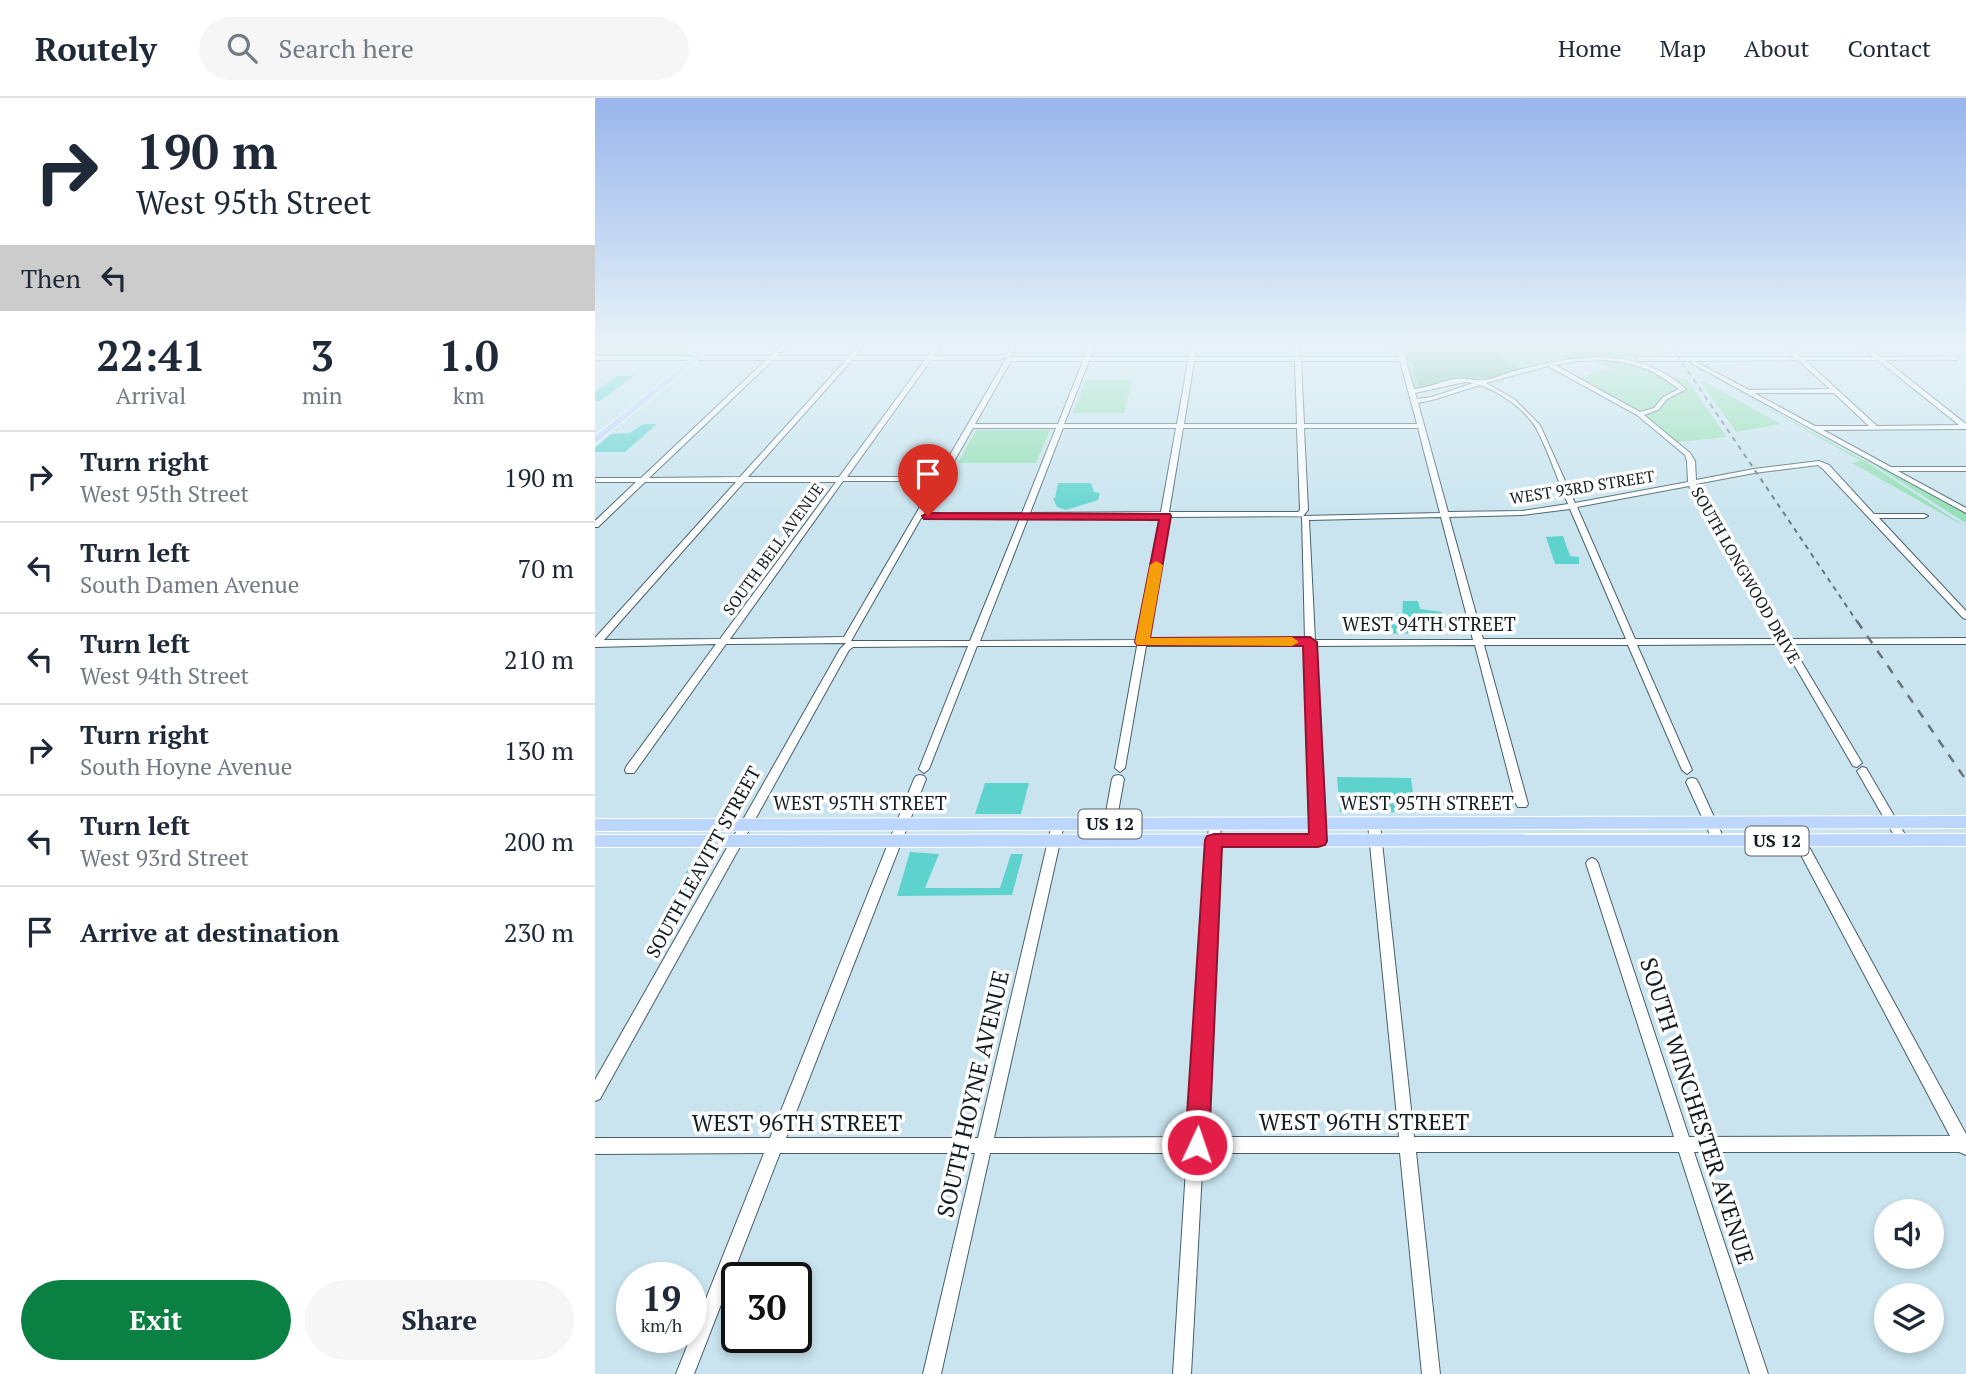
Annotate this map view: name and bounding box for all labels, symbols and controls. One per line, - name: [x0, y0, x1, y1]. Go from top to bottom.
- search box: [199, 17, 689, 80]
- text: Routely: [35, 27, 157, 70]
- icon: search: [223, 29, 261, 67]
- text: Search here: [279, 31, 414, 65]
- text: Home: [1558, 32, 1622, 64]
- text: Map: [1660, 32, 1706, 64]
- text: About: [1744, 32, 1810, 64]
- text: Contact: [1848, 32, 1931, 64]
- text: 190 m: [136, 118, 278, 183]
- icon: right: [21, 126, 112, 217]
- text: West 95th Street: [136, 181, 371, 223]
- icon: left: [95, 259, 133, 297]
- text: Then: [21, 261, 81, 295]
- text: 22:41: [96, 327, 206, 383]
- text: 3: [310, 327, 334, 383]
- text: 1.0: [439, 327, 499, 383]
- text: Arrival: [116, 380, 186, 411]
- text: min: [302, 380, 342, 411]
- text: km: [453, 380, 485, 411]
- text: Turn right: [80, 444, 209, 478]
- pin: [898, 444, 958, 516]
- icon: arrive: [909, 455, 947, 493]
- icon: right: [21, 458, 59, 496]
- text: 190 m: [504, 460, 574, 494]
- street label: WEST 93RD STREET: [1508, 465, 1656, 509]
- text: West 95th Street: [80, 478, 249, 509]
- street label: SOUTH BELL AVENUE: [718, 479, 828, 619]
- street label: SOUTH LONGWOOD DRIVE: [1686, 483, 1806, 667]
- text: Turn left: [80, 535, 190, 569]
- icon: left: [21, 549, 59, 587]
- text: 70 m: [518, 551, 574, 585]
- text: South Damen Avenue: [80, 569, 299, 600]
- street label: WEST 94TH STREET: [1342, 611, 1516, 636]
- text: Turn left: [80, 626, 190, 660]
- icon: left: [21, 640, 59, 678]
- text: 210 m: [504, 642, 574, 676]
- text: West 94th Street: [80, 660, 249, 691]
- text: Turn right: [80, 717, 209, 751]
- icon: right: [21, 731, 59, 769]
- text: 130 m: [504, 733, 574, 767]
- text: South Hoyne Avenue: [80, 751, 292, 782]
- street label: SOUTH LEAVITT STREET: [639, 761, 766, 962]
- street label: WEST 95TH STREET: [773, 790, 947, 815]
- street label: WEST 95TH STREET: [1340, 790, 1514, 815]
- text: Turn left: [80, 808, 190, 842]
- road number: US 12: [1079, 810, 1141, 838]
- icon: left: [21, 822, 59, 860]
- text: 200 m: [504, 824, 574, 858]
- road number: US 12: [1745, 826, 1809, 856]
- text: West 93rd Street: [80, 842, 249, 873]
- icon: arrive: [21, 913, 59, 951]
- text: Arrive at destination: [80, 915, 339, 949]
- text: 230 m: [504, 915, 574, 949]
- street label: SOUTH WINCHESTER AVENUE: [1633, 954, 1762, 1268]
- street label: SOUTH HOYNE AVENUE: [929, 967, 1016, 1220]
- street label: WEST 96TH STREET: [1259, 1106, 1469, 1137]
- street label: WEST 96TH STREET: [692, 1107, 902, 1138]
- position arrow: [1160, 1108, 1234, 1182]
- map controls: [1874, 1199, 1944, 1353]
- button: sound: [1874, 1199, 1944, 1269]
- speed limit sign: 30: [721, 1262, 812, 1353]
- text: 19: [642, 1275, 681, 1321]
- button: Exit: [21, 1280, 291, 1360]
- button: Share: [305, 1280, 574, 1360]
- button: layers: [1874, 1283, 1944, 1353]
- text: km/h: [641, 1313, 682, 1337]

